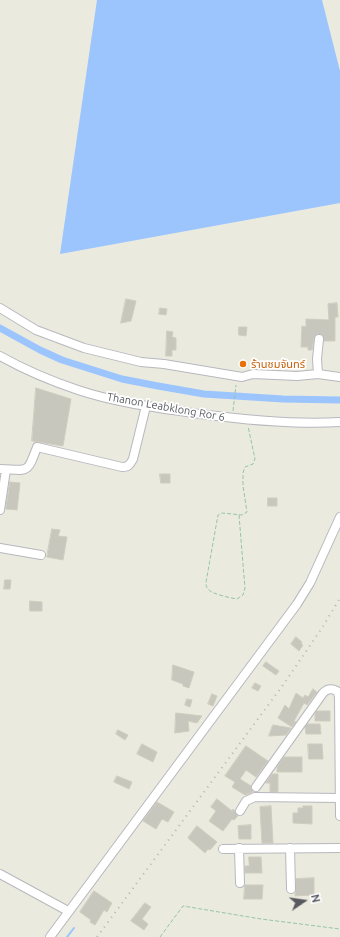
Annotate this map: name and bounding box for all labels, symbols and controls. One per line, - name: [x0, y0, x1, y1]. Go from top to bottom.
- place label: ร้านชมจันทร์: [251, 357, 305, 371]
- marker: ร้านชมจันทร์: [238, 359, 248, 369]
- street label: Thanon Leabklong Ror 6: [106, 390, 226, 424]
- north arrow: [284, 881, 324, 921]
- text: N: [309, 893, 322, 904]

